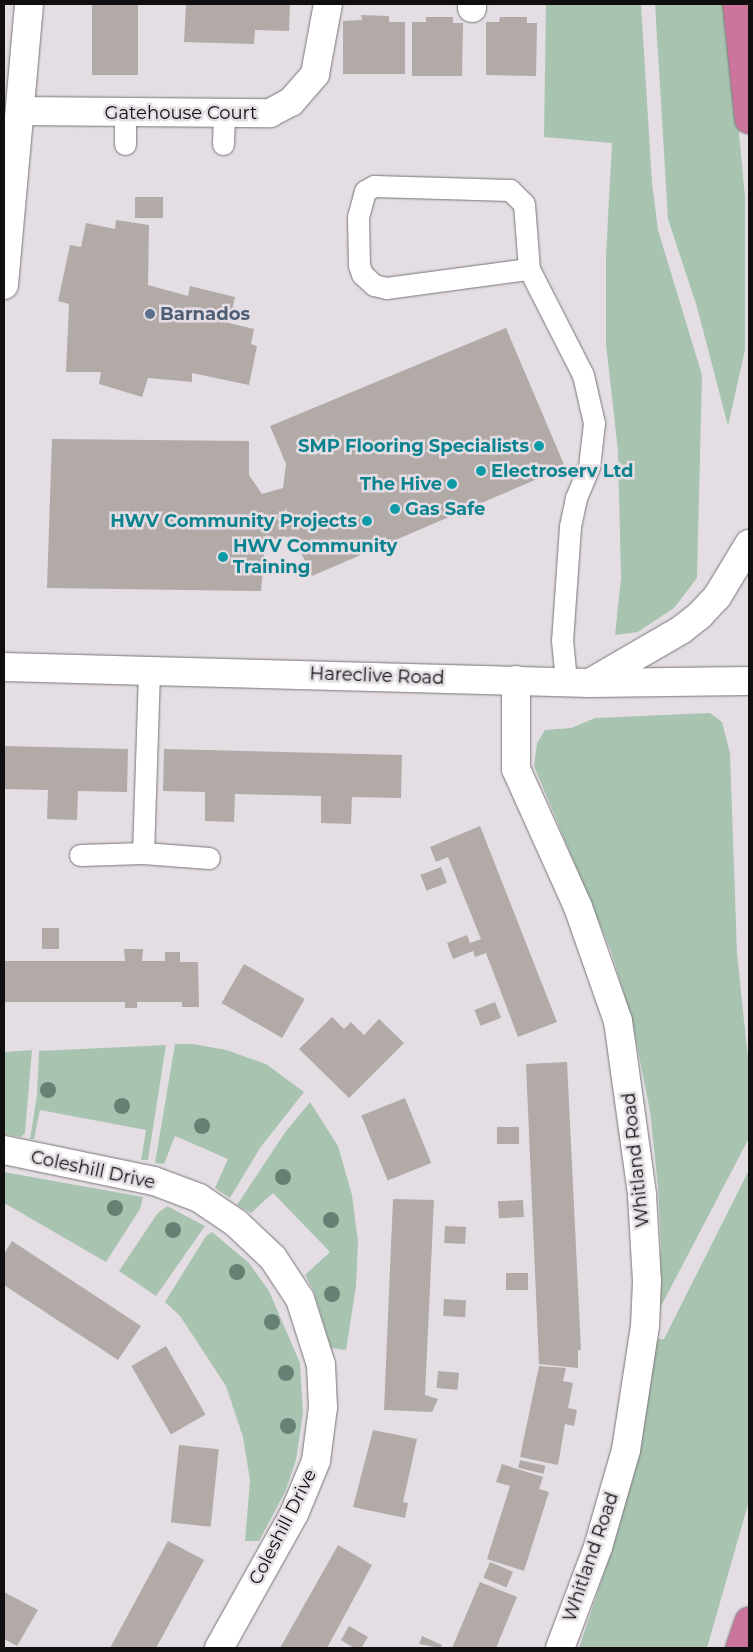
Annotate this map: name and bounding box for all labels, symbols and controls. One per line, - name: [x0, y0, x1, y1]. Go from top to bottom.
- street label: Gatehouse Court: [105, 102, 257, 124]
- place label: Barnados: [160, 303, 250, 325]
- marker: Barnados: [144, 308, 156, 320]
- place label: SMP Flooring Specialists: [298, 435, 529, 457]
- marker: SMP Flooring Specialists: [533, 440, 545, 452]
- place label: Electroserv Ltd: [491, 460, 633, 482]
- marker: Electroserv Ltd: [475, 465, 487, 477]
- place label: The Hive: [360, 473, 442, 495]
- marker: The Hive: [446, 478, 458, 490]
- place label: Gas Safe: [405, 498, 485, 520]
- marker: Gas Safe: [389, 503, 401, 515]
- place label: HWV Community Projects: [110, 510, 357, 532]
- marker: HWV Community Projects: [361, 515, 373, 527]
- place label: HWV Community Training: [233, 536, 397, 578]
- marker: HWV Community Training: [217, 551, 229, 563]
- street label: Hareclive Road: [309, 663, 445, 689]
- street label: Whitland Road: [618, 1092, 654, 1228]
- street label: Coleshill Drive: [29, 1146, 157, 1194]
- street label: Coleshill Drive: [245, 1466, 321, 1588]
- street label: Whitland Road: [559, 1489, 623, 1625]

